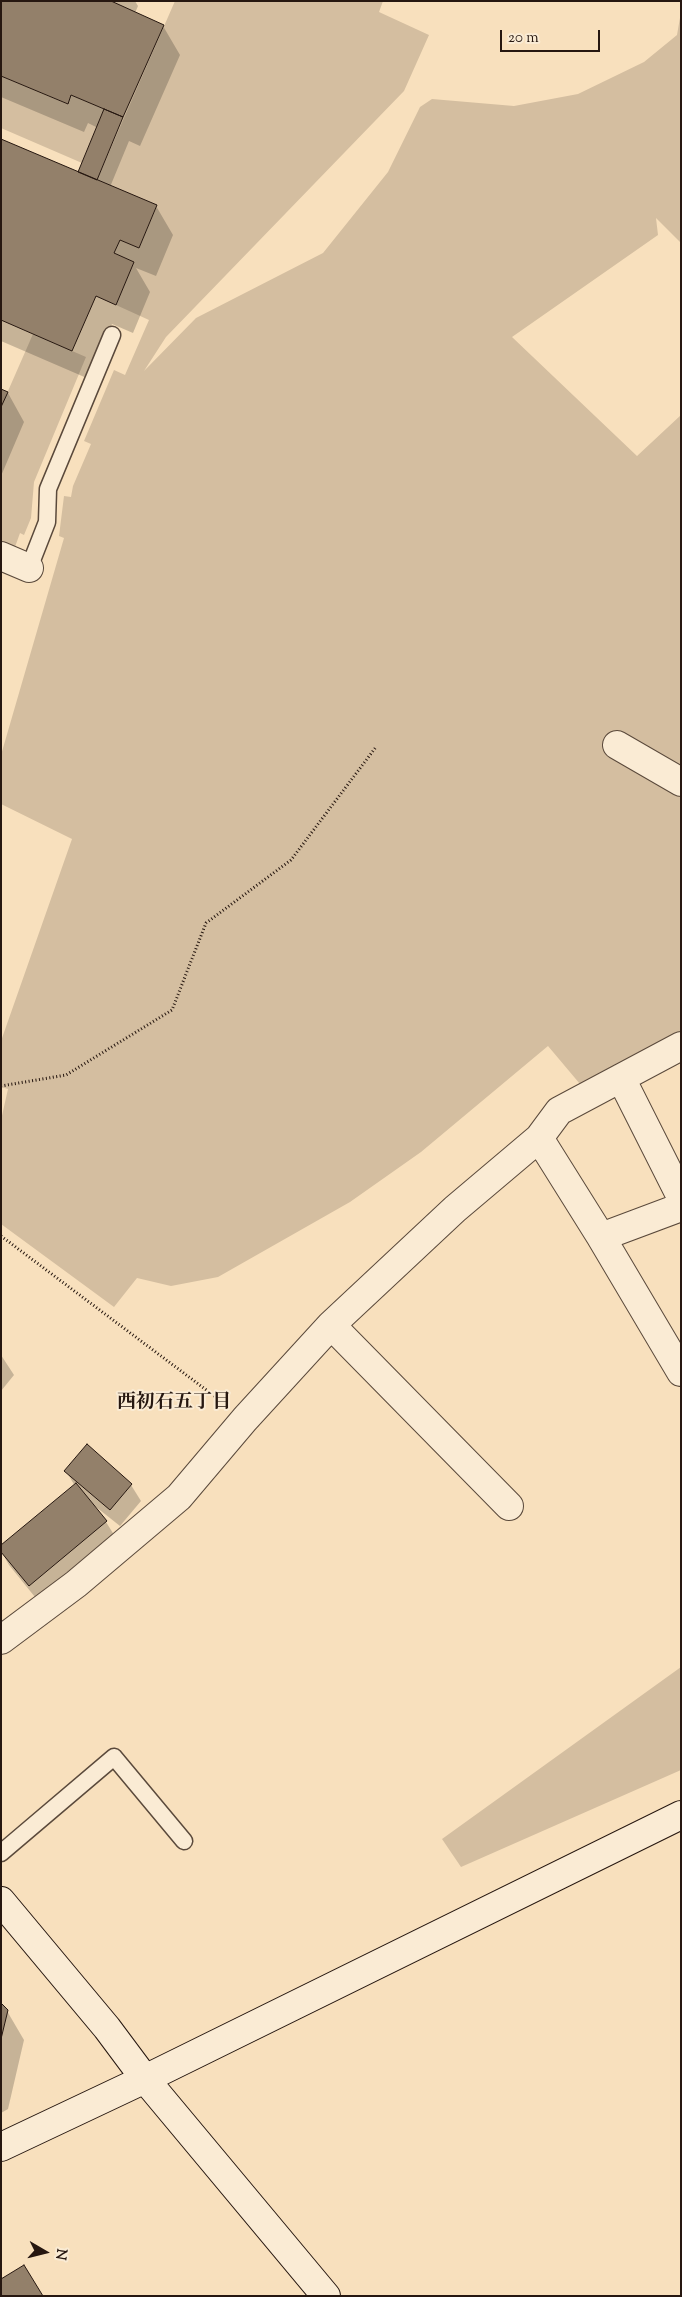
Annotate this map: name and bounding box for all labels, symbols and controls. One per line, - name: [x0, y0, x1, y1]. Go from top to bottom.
- scale bar: [502, 20, 602, 52]
- text: 20 m: [508, 28, 539, 49]
- district label: 西初石五丁目: [117, 1393, 231, 1415]
- north arrow: [20, 2227, 70, 2277]
- text: N: [49, 2247, 71, 2261]

